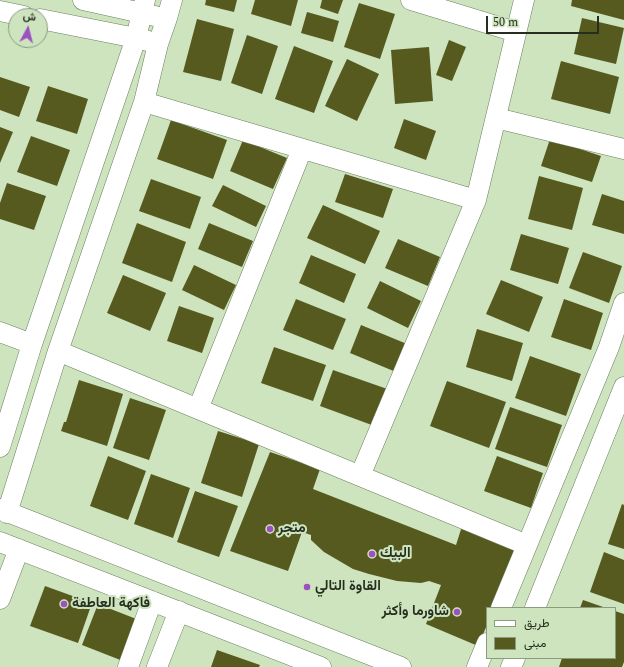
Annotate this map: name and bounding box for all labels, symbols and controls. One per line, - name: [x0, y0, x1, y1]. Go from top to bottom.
- text: ش: [22, 7, 37, 26]
- north arrow: [8, 8, 48, 48]
- scale bar: [488, 8, 601, 34]
- text: 50 m: [493, 13, 518, 32]
- place label: متجر: [278, 521, 306, 537]
- marker: متجر: [265, 524, 275, 534]
- place label: البيك: [380, 546, 411, 562]
- marker: البيك: [367, 549, 377, 559]
- place label: القاوة التالي: [315, 579, 381, 595]
- marker: القاوة التالي: [302, 582, 312, 592]
- place label: فاكهة العاطفة: [72, 596, 150, 612]
- marker: فاكهة العاطفة: [59, 599, 69, 609]
- place label: شاورما وأكثر: [382, 604, 449, 620]
- marker: شاورما وأكثر: [452, 607, 462, 617]
- legend: [486, 607, 616, 659]
- text: طريق: [524, 614, 549, 633]
- text: مبنى: [524, 634, 546, 653]

